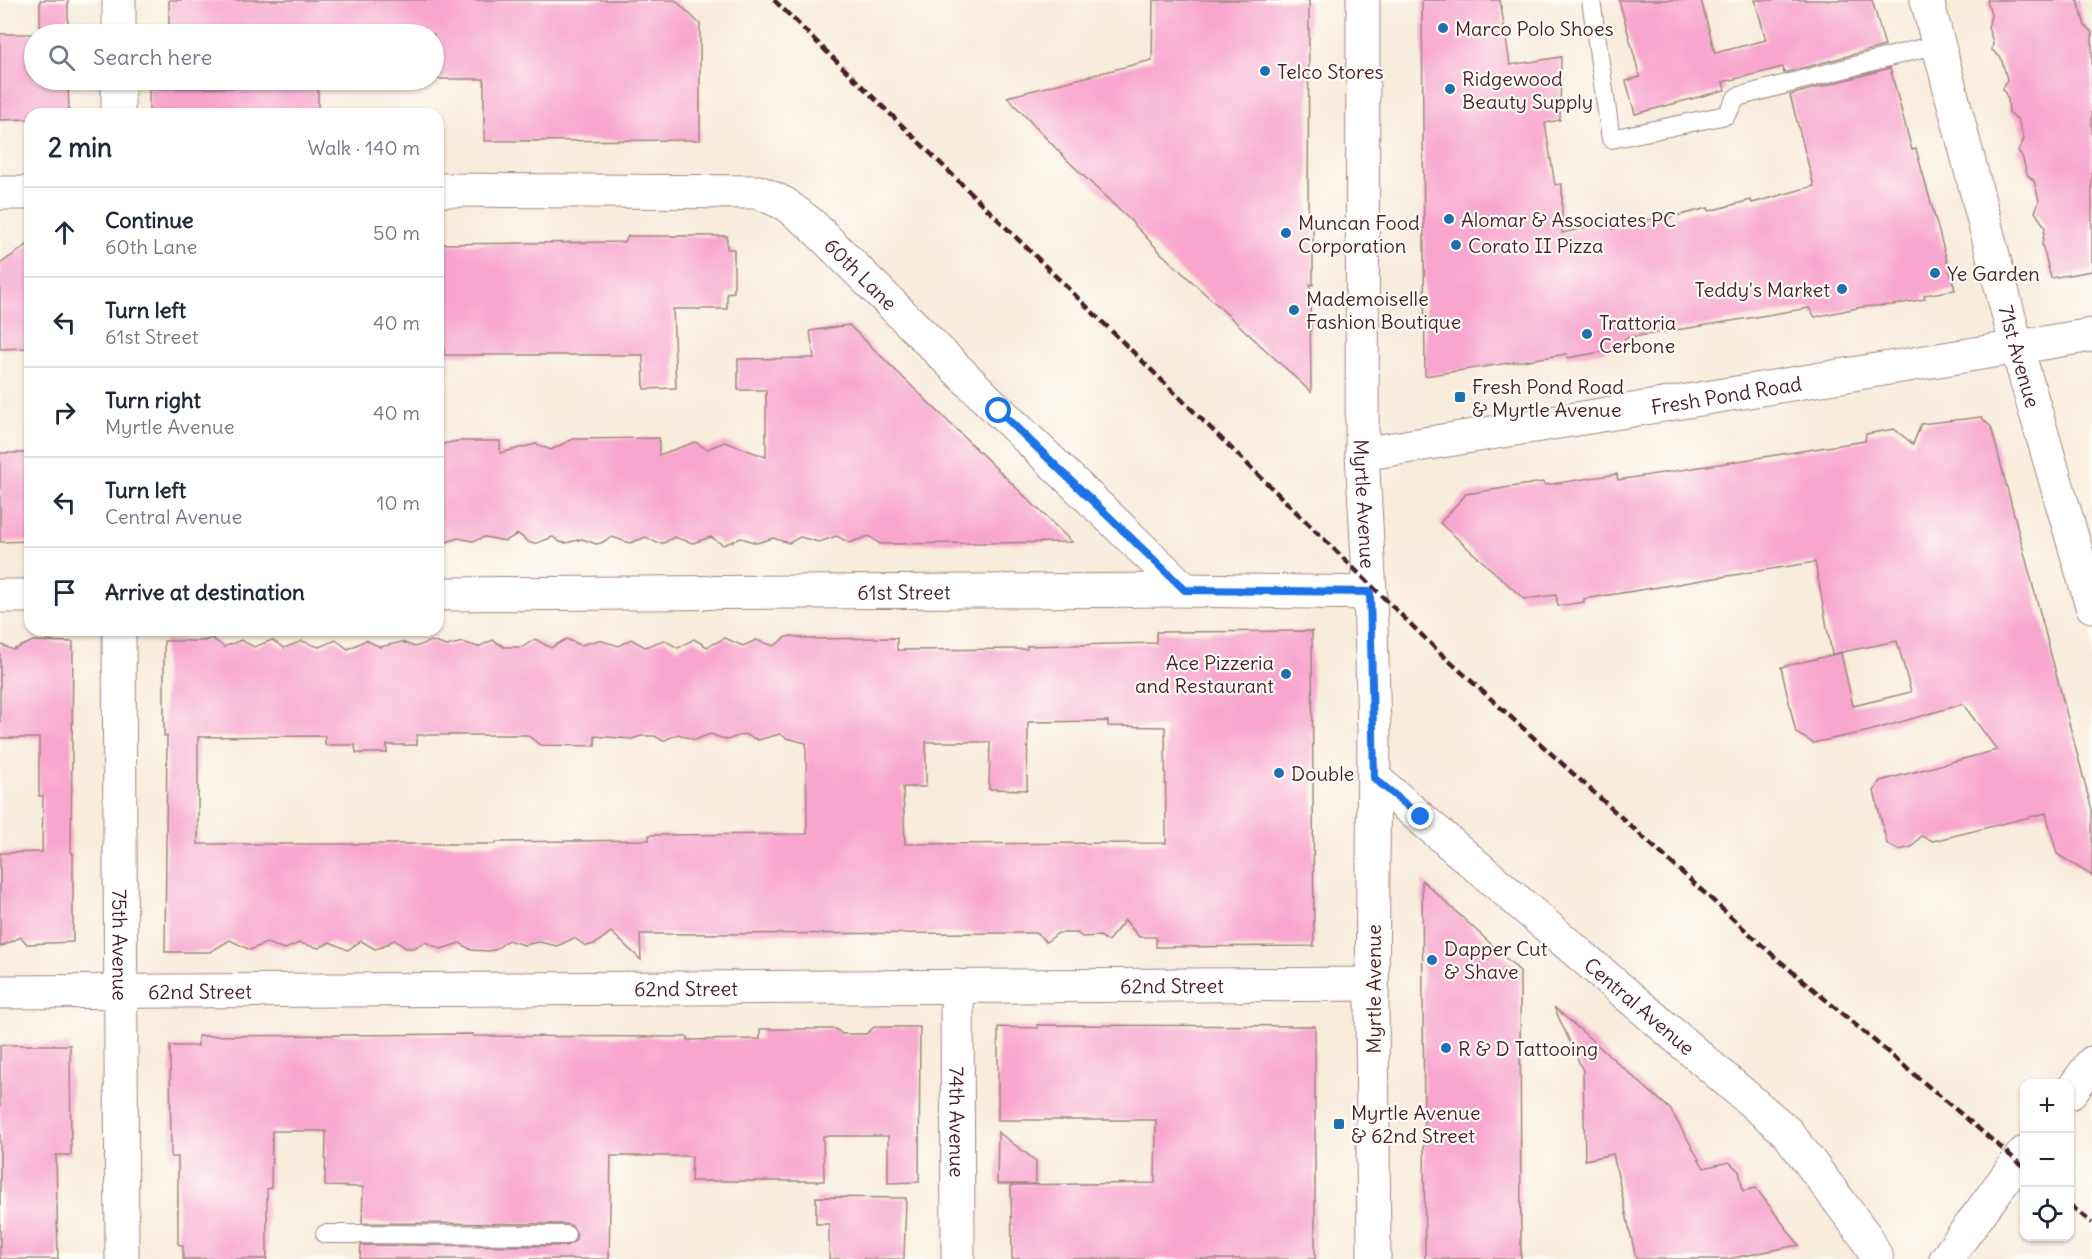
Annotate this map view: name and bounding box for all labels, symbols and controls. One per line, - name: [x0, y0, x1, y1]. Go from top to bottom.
- place label: Marco Polo Shoes: [1455, 16, 1614, 41]
- marker: Marco Polo Shoes: [1436, 21, 1450, 35]
- search box: [24, 24, 444, 90]
- icon: search: [45, 41, 78, 74]
- text: Search here: [93, 43, 212, 71]
- place label: Telco Stores: [1277, 59, 1384, 84]
- marker: Telco Stores: [1258, 64, 1272, 78]
- place label: Ridgewood Beauty Supply: [1462, 66, 1593, 114]
- marker: Ridgewood Beauty Supply: [1443, 82, 1457, 96]
- text: 2 min: [48, 131, 112, 164]
- text: Walk · 140 m: [307, 135, 420, 160]
- text: Continue: [105, 206, 194, 234]
- place label: Alomar & Associates PC: [1461, 207, 1676, 232]
- place label: Muncan Food Corporation: [1298, 210, 1420, 258]
- marker: Alomar & Associates PC: [1442, 212, 1456, 226]
- icon: ahead: [48, 216, 81, 249]
- text: 50 m: [373, 220, 420, 245]
- marker: Muncan Food Corporation: [1279, 226, 1293, 240]
- street label: 60th Lane: [819, 232, 903, 315]
- place label: Corato II Pizza: [1468, 233, 1603, 258]
- text: 60th Lane: [105, 234, 197, 259]
- marker: Corato II Pizza: [1449, 238, 1463, 252]
- place label: Ye Garden: [1947, 261, 2040, 286]
- marker: Ye Garden: [1928, 266, 1942, 280]
- place label: Teddy's Market: [1694, 277, 1830, 302]
- marker: Teddy's Market: [1835, 282, 1849, 296]
- place label: Mademoiselle Fashion Boutique: [1306, 286, 1461, 334]
- text: Turn left: [105, 296, 186, 324]
- street label: 71st Avenue: [1994, 302, 2046, 410]
- marker: Mademoiselle Fashion Boutique: [1287, 303, 1301, 317]
- icon: left: [48, 306, 81, 339]
- text: 40 m: [373, 310, 420, 335]
- place label: Trattoria Cerbone: [1599, 310, 1676, 358]
- text: 61st Street: [105, 324, 198, 349]
- marker: Trattoria Cerbone: [1580, 327, 1594, 341]
- street label: Fresh Pond Road: [1649, 370, 1804, 419]
- place label: Fresh Pond Road & Myrtle Avenue: [1472, 374, 1624, 422]
- text: Turn right: [105, 386, 201, 414]
- marker: Fresh Pond Road & Myrtle Avenue: [1453, 390, 1467, 404]
- icon: right: [48, 396, 81, 429]
- route start: [985, 397, 1011, 423]
- text: 40 m: [373, 400, 420, 425]
- text: Myrtle Avenue: [105, 414, 234, 439]
- street label: Myrtle Avenue: [1349, 439, 1381, 569]
- text: Turn left: [105, 476, 186, 504]
- icon: left: [48, 486, 81, 519]
- text: 10 m: [377, 490, 420, 515]
- text: Central Avenue: [105, 504, 242, 529]
- icon: arrive: [48, 576, 81, 609]
- text: Arrive at destination: [105, 578, 305, 606]
- street label: 61st Street: [857, 579, 951, 604]
- place label: Ace Pizzeria and Restaurant: [1135, 650, 1274, 698]
- marker: Ace Pizzeria and Restaurant: [1279, 667, 1293, 681]
- place label: Double: [1291, 761, 1354, 786]
- marker: Double: [1272, 766, 1286, 780]
- route end: [1407, 803, 1433, 829]
- street label: 75th Avenue: [108, 889, 133, 1001]
- street label: Myrtle Avenue: [1361, 924, 1386, 1054]
- place label: Dapper Cut & Shave: [1444, 936, 1548, 984]
- street label: Central Avenue: [1579, 952, 1700, 1060]
- marker: Dapper Cut & Shave: [1425, 953, 1439, 967]
- street label: 62nd Street: [1120, 972, 1224, 998]
- street label: 62nd Street: [634, 975, 738, 1001]
- street label: 62nd Street: [148, 978, 252, 1004]
- place label: R & D Tattooing: [1458, 1036, 1598, 1061]
- marker: R & D Tattooing: [1439, 1041, 1453, 1055]
- street label: 74th Avenue: [945, 1066, 970, 1178]
- map controls: [2020, 1079, 2074, 1241]
- button: +: [2020, 1079, 2074, 1133]
- place label: Myrtle Avenue & 62nd Street: [1351, 1100, 1480, 1148]
- marker: Myrtle Avenue & 62nd Street: [1332, 1117, 1346, 1131]
- button: −: [2020, 1133, 2074, 1187]
- button: locate: [2020, 1187, 2074, 1241]

